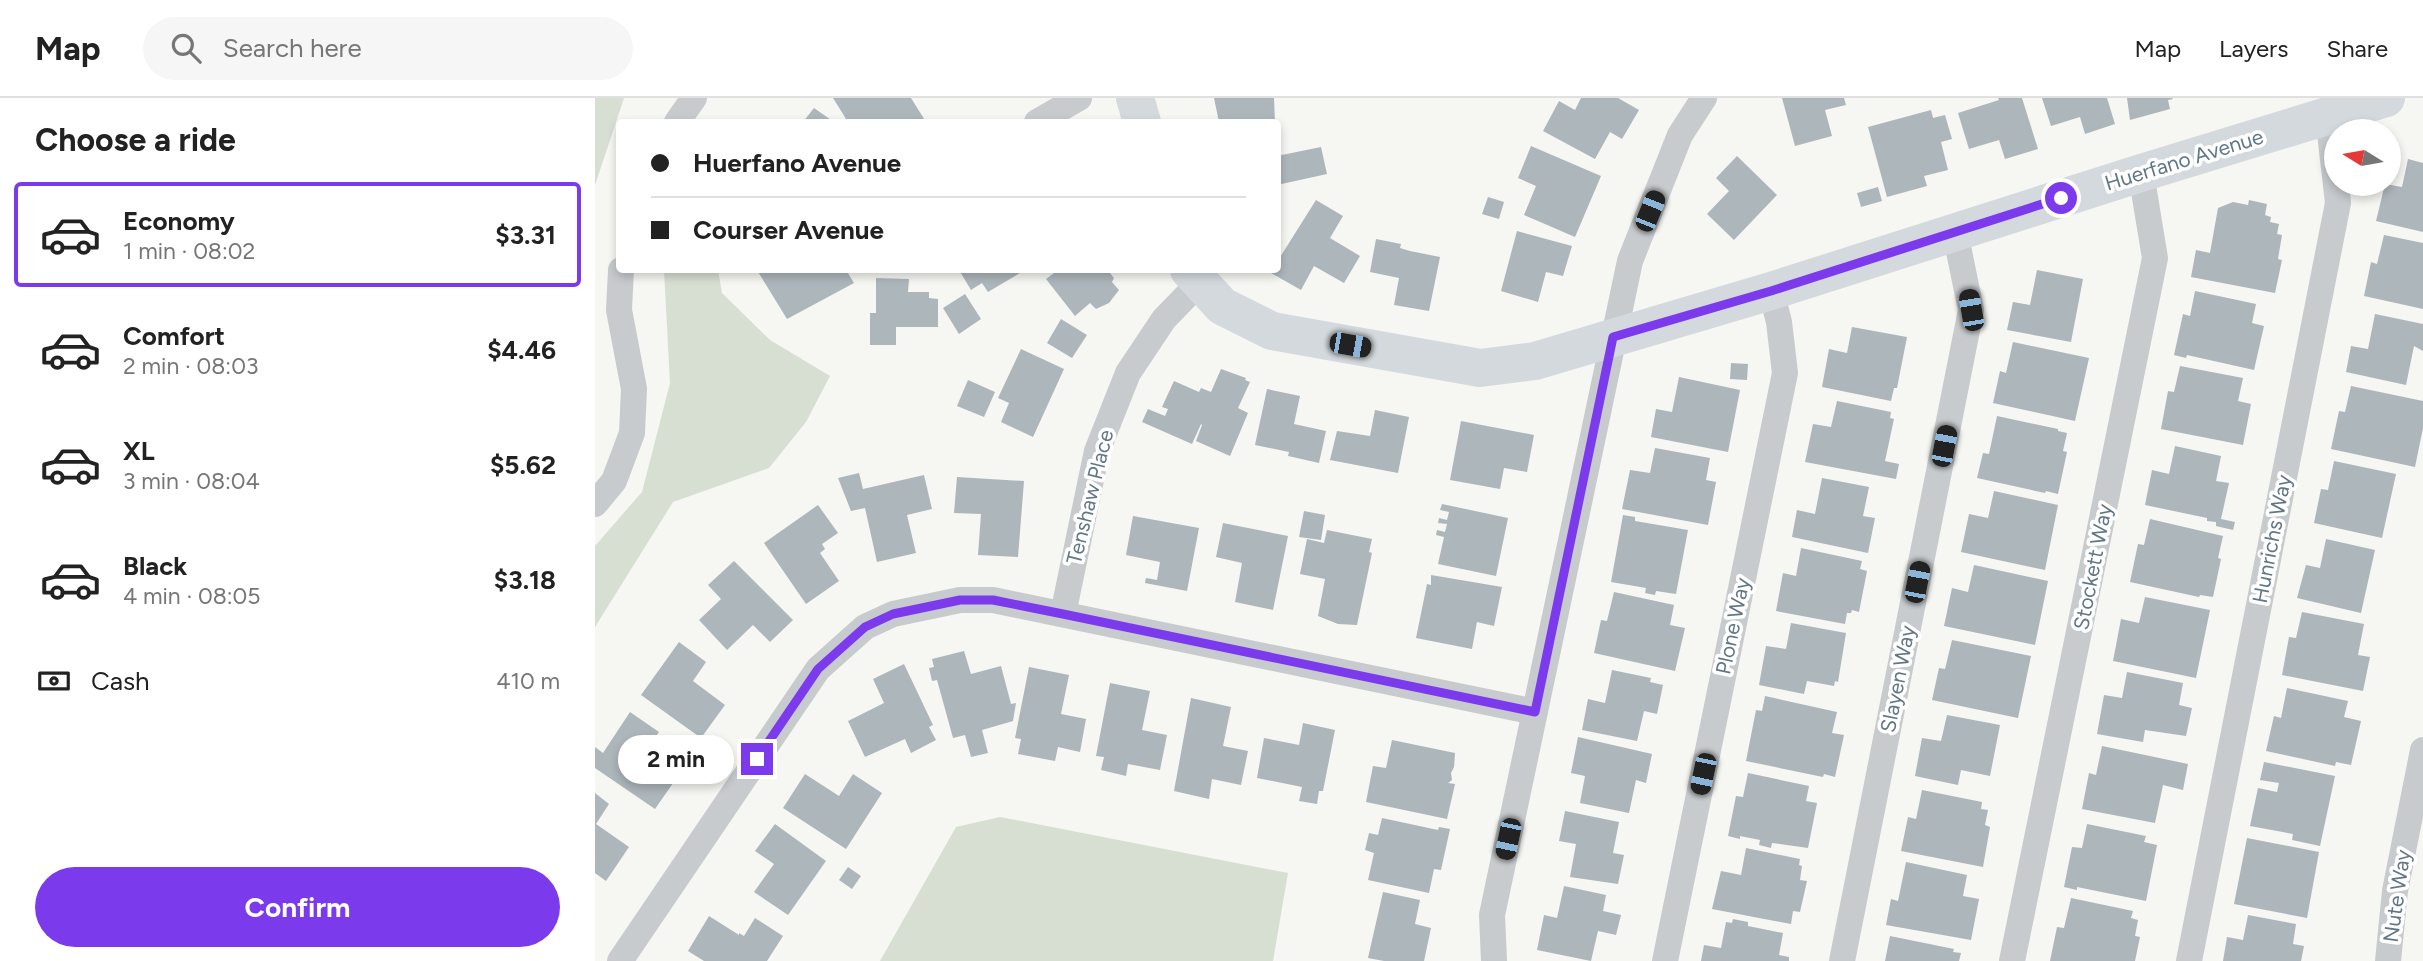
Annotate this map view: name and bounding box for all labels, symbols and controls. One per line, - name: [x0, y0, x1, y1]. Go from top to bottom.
- search box: [143, 17, 633, 80]
- text: Map: [35, 29, 101, 68]
- icon: search: [167, 29, 205, 67]
- text: Search here: [223, 32, 362, 64]
- text: Map: [2134, 34, 2181, 63]
- text: Layers: [2219, 34, 2288, 63]
- text: Share: [2326, 34, 2388, 63]
- north arrow: [2324, 119, 2401, 196]
- map controls: [2324, 119, 2401, 196]
- text: Choose a ride: [35, 121, 236, 159]
- street label: Huerfano Avenue: [2102, 124, 2266, 196]
- text: Huerfano Avenue: [693, 147, 901, 179]
- route start: [2045, 182, 2077, 214]
- car: [1633, 188, 1668, 234]
- icon: car: [39, 203, 102, 266]
- text: Economy: [123, 205, 235, 237]
- text: Courser Avenue: [693, 214, 884, 246]
- text: $3.31: [495, 219, 556, 251]
- text: 1 min · 08:02: [123, 237, 255, 265]
- car: [1958, 287, 1985, 333]
- icon: car: [39, 318, 102, 381]
- text: Comfort: [123, 320, 225, 352]
- car: [1328, 331, 1373, 359]
- text: $4.46: [487, 334, 556, 366]
- text: 2 min · 08:03: [123, 352, 258, 380]
- car: [1930, 423, 1959, 469]
- street label: Tenshaw Place: [1061, 427, 1118, 567]
- icon: car: [39, 433, 102, 496]
- text: XL: [123, 435, 155, 467]
- text: $5.62: [490, 449, 556, 481]
- text: 3 min · 08:04: [123, 467, 260, 495]
- street label: Hunrichs Way: [2247, 473, 2296, 605]
- street label: Stockett Way: [2068, 502, 2117, 632]
- icon: car: [39, 548, 102, 611]
- text: Black: [123, 550, 187, 582]
- car: [1903, 559, 1932, 605]
- text: $3.18: [494, 564, 556, 596]
- street label: Plone Way: [1710, 575, 1755, 677]
- text: 4 min · 08:05: [123, 582, 261, 610]
- street label: Slayen Way: [1875, 623, 1920, 734]
- icon: cash: [35, 662, 73, 700]
- text: Cash: [91, 665, 150, 697]
- text: 410 m: [496, 667, 560, 695]
- callout: 2 min: [617, 734, 733, 784]
- route end: [741, 743, 773, 775]
- text: 2 min: [647, 745, 705, 773]
- car: [1689, 751, 1718, 797]
- car: [1494, 816, 1523, 862]
- street label: Nute Way: [2378, 848, 2415, 944]
- button: Confirm: [35, 867, 560, 947]

